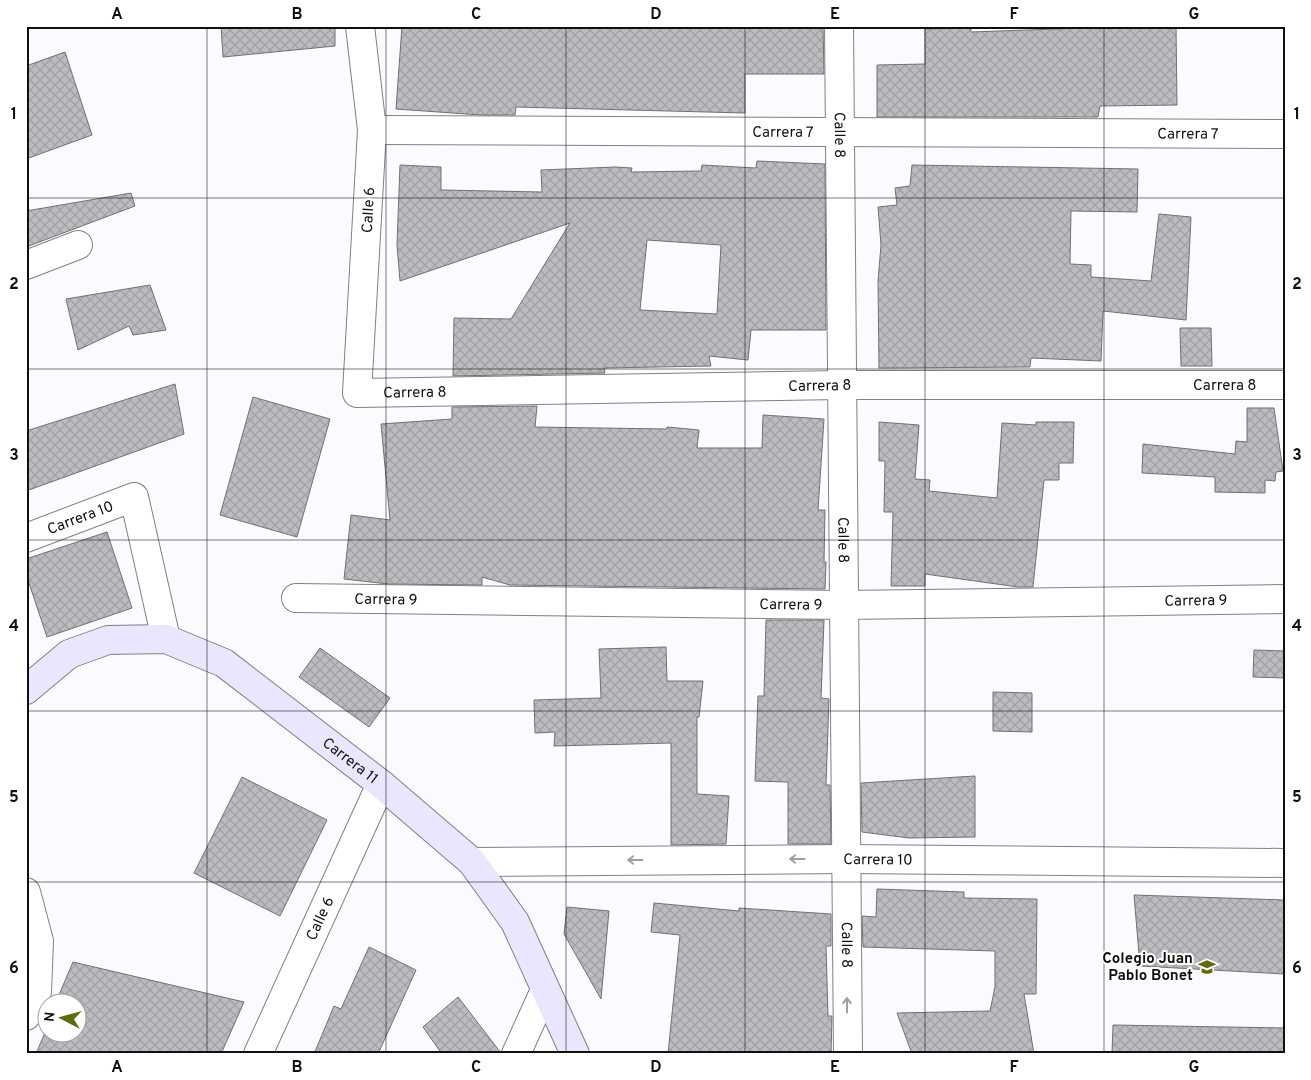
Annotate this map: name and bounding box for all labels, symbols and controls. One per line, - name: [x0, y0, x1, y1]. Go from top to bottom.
- text: A: [111, 5, 123, 25]
- text: B: [291, 5, 303, 25]
- text: C: [471, 5, 481, 25]
- text: D: [650, 5, 662, 25]
- text: E: [830, 5, 840, 25]
- text: F: [1009, 5, 1019, 25]
- text: G: [1189, 5, 1199, 25]
- text: 1: [11, 105, 17, 125]
- text: 1: [1294, 105, 1300, 125]
- street label: Calle 8: [829, 112, 848, 158]
- street label: Carrera 7: [752, 124, 814, 143]
- street label: Carrera 7: [1157, 125, 1219, 145]
- street label: Calle 6: [359, 187, 380, 234]
- text: 2: [9, 275, 19, 295]
- text: 2: [1292, 275, 1302, 295]
- street label: Carrera 8: [788, 377, 852, 397]
- street label: Carrera 8: [1193, 377, 1257, 396]
- street label: Carrera 8: [383, 384, 447, 404]
- text: 3: [9, 446, 19, 466]
- text: 3: [1292, 446, 1302, 466]
- street label: Carrera 10: [45, 498, 117, 540]
- street label: Calle 8: [832, 517, 852, 563]
- street label: Carrera 9: [354, 591, 418, 611]
- street label: Carrera 9: [1164, 592, 1228, 612]
- street label: Carrera 9: [759, 596, 823, 616]
- text: 4: [9, 617, 19, 637]
- text: 4: [1292, 617, 1302, 637]
- street label: Carrera 11: [318, 734, 381, 789]
- text: 5: [9, 788, 19, 808]
- text: 5: [1292, 788, 1302, 808]
- street label: Carrera 10: [843, 851, 913, 871]
- one-way arrow: [789, 854, 806, 864]
- one-way arrow: [627, 856, 643, 865]
- street label: Calle 6: [303, 894, 339, 944]
- street label: Calle 8: [836, 922, 855, 968]
- place label: Colegio Juan Pablo Bonet: [1102, 950, 1193, 986]
- school or university icon: Colegio Juan Pablo Bonet: [1197, 957, 1217, 977]
- text: 6: [9, 959, 19, 979]
- text: 6: [1292, 959, 1302, 979]
- north arrow: [38, 992, 88, 1042]
- one-way arrow: [842, 997, 852, 1014]
- text: N: [42, 1011, 60, 1023]
- text: A: [111, 1058, 123, 1078]
- text: B: [291, 1058, 303, 1078]
- text: C: [471, 1058, 481, 1078]
- text: D: [650, 1058, 662, 1078]
- text: E: [830, 1058, 840, 1078]
- text: F: [1009, 1058, 1019, 1078]
- text: G: [1189, 1058, 1199, 1078]

